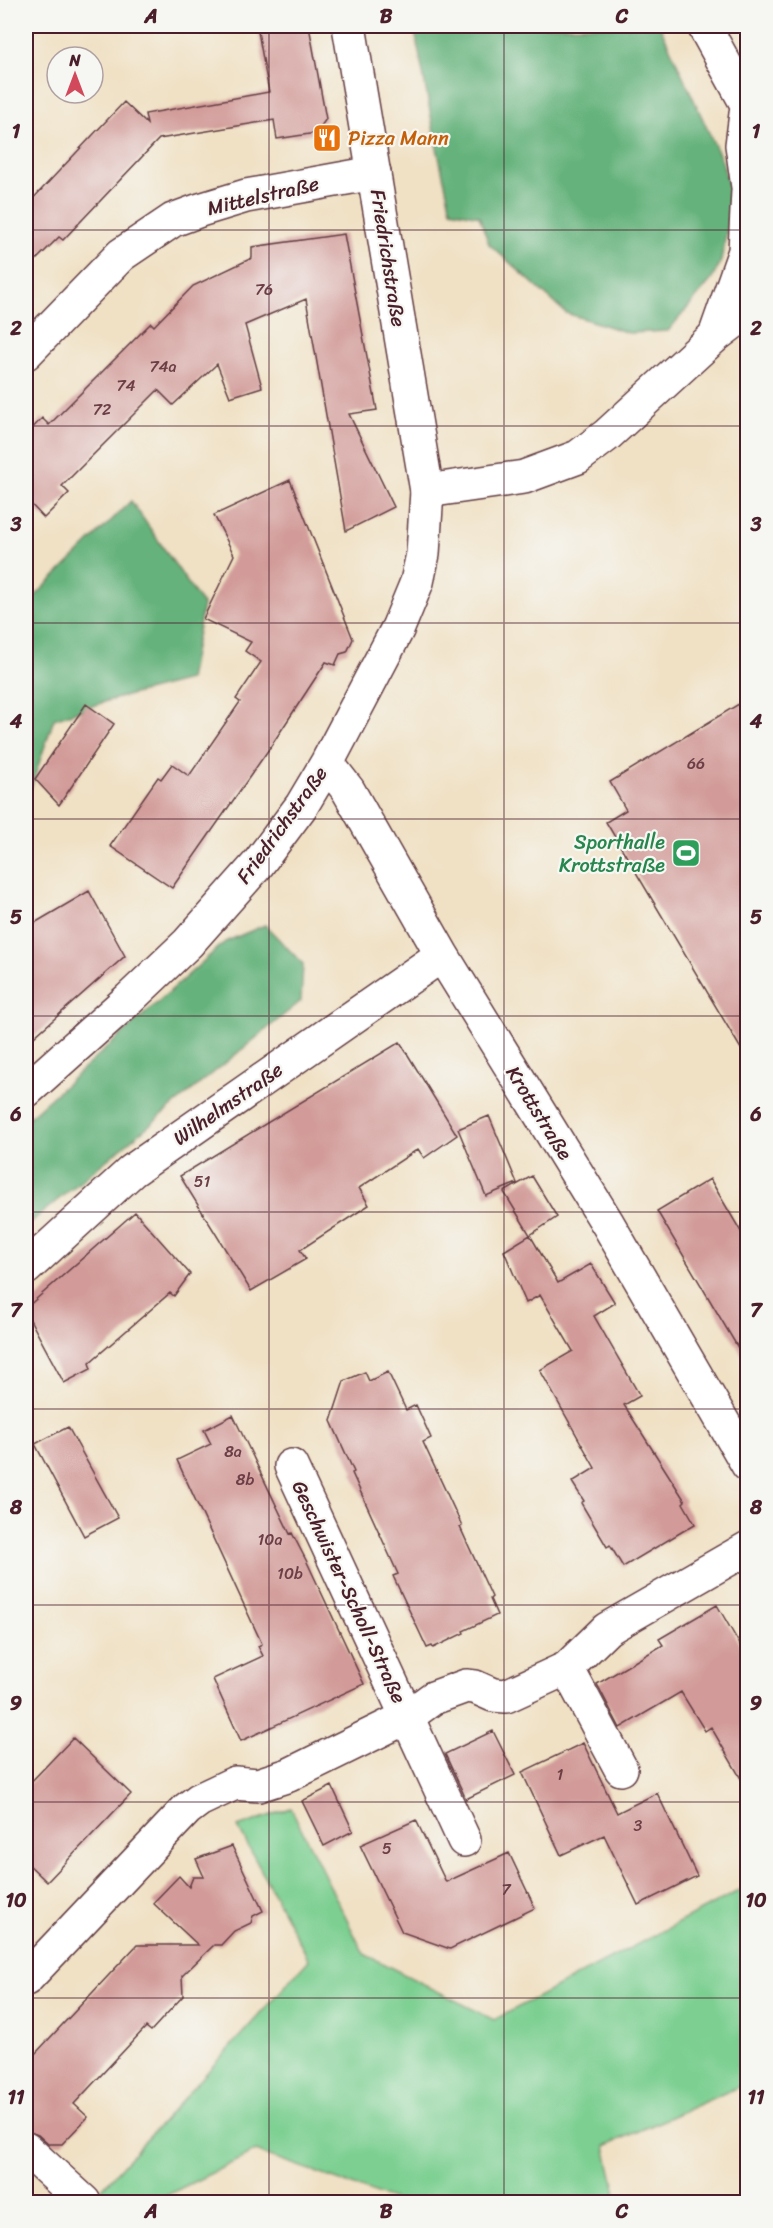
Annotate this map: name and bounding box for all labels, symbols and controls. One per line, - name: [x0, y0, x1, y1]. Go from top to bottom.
- text: A: [143, 0, 158, 34]
- text: B: [380, 0, 393, 34]
- text: C: [615, 0, 629, 34]
- north arrow: [45, 45, 105, 105]
- text: N: [68, 46, 81, 75]
- text: 1: [12, 114, 21, 149]
- text: 1: [752, 114, 761, 149]
- place label: Pizza Mann: [348, 121, 449, 156]
- restaurant icon: Pizza Mann: [311, 122, 343, 154]
- street label: Mittelstraße: [204, 166, 322, 226]
- street label: Friedrichstraße: [360, 187, 416, 329]
- house number: 76: [255, 275, 273, 304]
- text: 2: [9, 311, 22, 346]
- text: 2: [749, 311, 762, 346]
- house number: 74a: [149, 352, 177, 381]
- house number: 74: [116, 371, 136, 400]
- house number: 72: [93, 395, 111, 424]
- text: 3: [10, 507, 22, 542]
- text: 3: [750, 507, 762, 542]
- text: 4: [9, 704, 23, 739]
- text: 4: [749, 704, 763, 739]
- house number: 66: [687, 749, 705, 778]
- street label: Friedrichstraße: [227, 759, 337, 891]
- place label: Sporthalle Krottstraße: [559, 825, 665, 883]
- sports icon: Sporthalle Krottstraße: [670, 837, 702, 869]
- text: 5: [10, 900, 22, 935]
- text: 5: [750, 900, 762, 935]
- street label: Wilhelmstraße: [166, 1053, 290, 1155]
- street label: Krottstraße: [496, 1059, 582, 1168]
- text: 6: [9, 1097, 22, 1132]
- text: 6: [749, 1097, 762, 1132]
- house number: 51: [194, 1167, 210, 1196]
- text: 7: [10, 1293, 23, 1328]
- text: 7: [750, 1293, 763, 1328]
- house number: 8a: [224, 1437, 242, 1466]
- house number: 8b: [236, 1465, 254, 1494]
- street label: Geschwister-Scholl-Straße: [282, 1475, 416, 1709]
- text: 8: [9, 1490, 23, 1525]
- text: 8: [749, 1490, 763, 1525]
- house number: 10a: [257, 1525, 283, 1554]
- house number: 10b: [277, 1559, 303, 1588]
- text: 9: [10, 1686, 22, 1721]
- text: 9: [750, 1686, 762, 1721]
- house number: 1: [557, 1760, 564, 1789]
- house number: 3: [634, 1811, 643, 1840]
- house number: 5: [382, 1834, 392, 1863]
- house number: 7: [501, 1875, 511, 1904]
- text: 10: [5, 1883, 27, 1918]
- text: 10: [745, 1883, 767, 1918]
- text: 11: [7, 2080, 25, 2115]
- text: 11: [747, 2080, 765, 2115]
- text: A: [143, 2194, 158, 2228]
- text: B: [380, 2194, 393, 2228]
- text: C: [615, 2194, 629, 2228]

